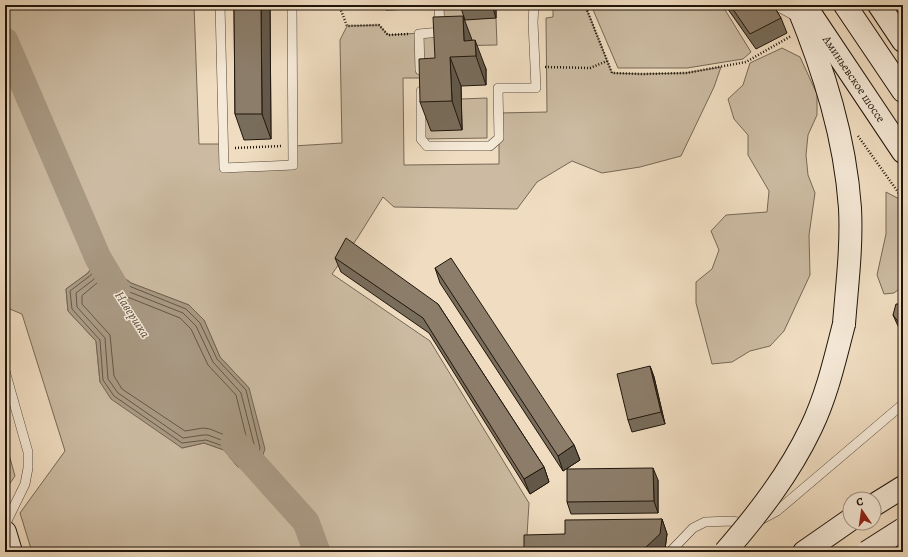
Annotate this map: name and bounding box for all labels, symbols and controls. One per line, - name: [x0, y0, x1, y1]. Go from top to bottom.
- street label: Аминьевское шоссе: [818, 32, 889, 126]
- water label: Навершка: [111, 288, 154, 341]
- north arrow: [842, 491, 882, 531]
- text: С: [855, 494, 865, 510]

